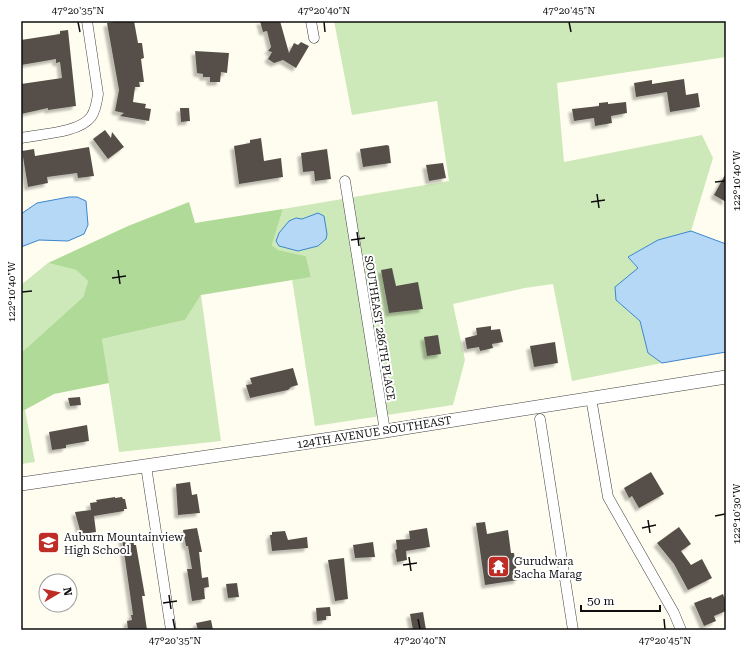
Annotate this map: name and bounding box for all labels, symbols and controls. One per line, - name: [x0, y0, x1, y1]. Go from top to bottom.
- text: 47°20'35"N: [52, 5, 104, 16]
- text: 47°20'40"N: [298, 5, 350, 16]
- text: 47°20'45"N: [543, 5, 595, 16]
- text: 122°10'40"W: [731, 150, 742, 211]
- street label: SOUTHEAST 286TH PLACE: [362, 255, 397, 402]
- text: 122°10'40"W: [6, 261, 17, 322]
- street label: 124TH AVENUE SOUTHEAST: [296, 414, 453, 451]
- text: 122°10'30"W: [731, 483, 742, 544]
- school or university icon: Auburn Mountainview High School: [36, 530, 62, 556]
- place label: Auburn Mountainview High School: [64, 531, 184, 557]
- temple icon: Gurudwara Sacha Marag: [486, 554, 512, 580]
- place label: Gurudwara Sacha Marag: [514, 555, 582, 581]
- north arrow: [38, 573, 78, 613]
- text: N: [60, 586, 75, 597]
- scale bar: [581, 587, 660, 613]
- text: 50 m: [587, 594, 614, 608]
- text: 47°20'35"N: [149, 635, 201, 646]
- text: 47°20'40"N: [394, 635, 446, 646]
- text: 47°20'45"N: [639, 635, 691, 646]

